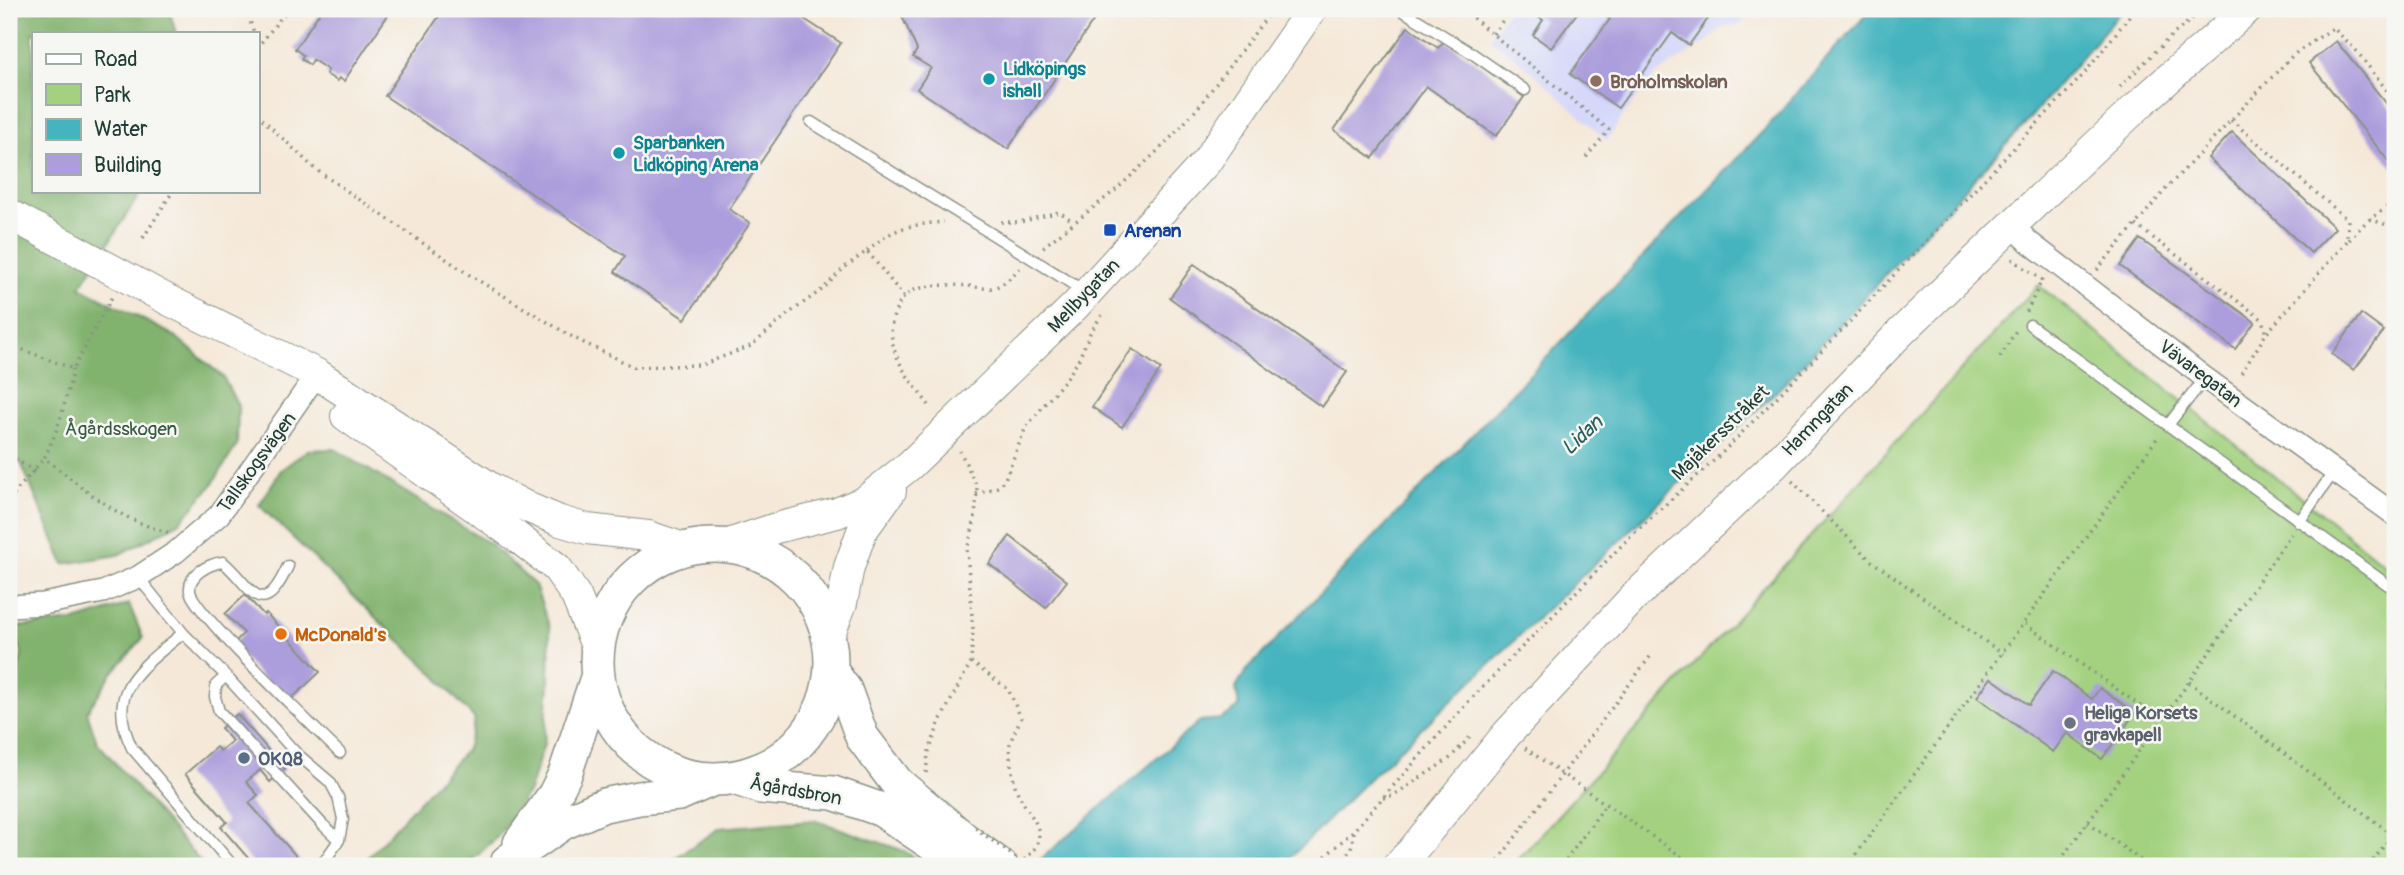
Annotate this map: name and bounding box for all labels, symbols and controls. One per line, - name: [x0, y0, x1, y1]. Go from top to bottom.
- legend: [32, 32, 259, 192]
- text: Road: [94, 46, 138, 73]
- place label: Lidköpings ishall: [1003, 57, 1086, 103]
- place label: Broholmskolan: [1610, 70, 1728, 94]
- marker: Lidköpings ishall: [981, 71, 997, 87]
- marker: Broholmskolan: [1588, 73, 1604, 89]
- text: Park: [94, 82, 131, 109]
- text: Water: [94, 116, 148, 143]
- place label: Sparbanken Lidköping Arena: [633, 131, 759, 177]
- marker: Sparbanken Lidköping Arena: [611, 145, 627, 161]
- text: Building: [94, 152, 161, 179]
- place label: Arenan: [1124, 219, 1182, 243]
- marker: Arenan: [1102, 222, 1118, 238]
- street label: Mellbygatan: [1042, 254, 1125, 338]
- street label: Vävaregatan: [2154, 335, 2247, 413]
- street label: Hamngatan: [1777, 378, 1859, 461]
- street label: Majåkersstråket: [1667, 380, 1775, 485]
- street label: Tallskogsvägen: [212, 407, 301, 518]
- water label: Lidan: [1556, 409, 1610, 461]
- park label: Ågårdsskogen: [65, 417, 177, 441]
- place label: McDonald's: [295, 623, 386, 647]
- marker: McDonald's: [273, 626, 289, 642]
- place label: Heliga Korsets gravkapell: [2084, 701, 2198, 747]
- marker: Heliga Korsets gravkapell: [2062, 715, 2078, 731]
- place label: OKQ8: [258, 747, 303, 771]
- marker: OKQ8: [236, 750, 252, 766]
- street label: Ågårdsbron: [748, 771, 844, 811]

